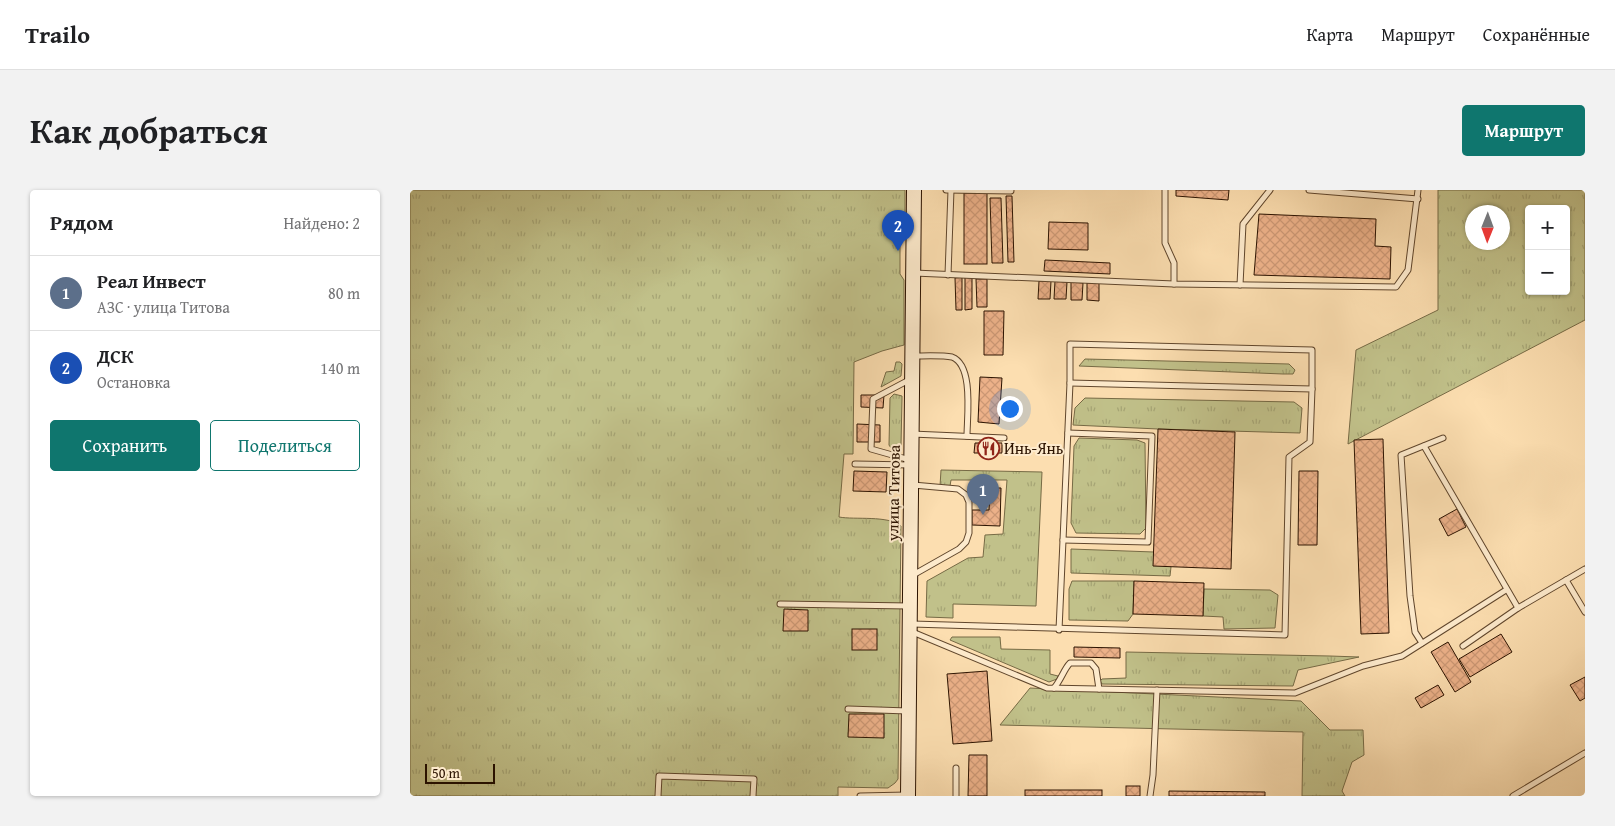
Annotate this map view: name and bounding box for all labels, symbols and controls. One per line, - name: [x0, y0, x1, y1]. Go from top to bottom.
- text: Trailo: [25, 17, 90, 52]
- text: Карта: [1307, 21, 1353, 48]
- text: Маршрут: [1381, 21, 1455, 48]
- text: Сохранённые: [1483, 21, 1590, 48]
- text: Как добраться: [30, 105, 268, 156]
- button: Маршрут: [1462, 105, 1585, 156]
- north arrow: [1465, 205, 1510, 250]
- map controls: [1525, 205, 1570, 295]
- button: +: [1525, 205, 1570, 250]
- text: Рядом: [50, 207, 113, 238]
- pin: 2: [882, 210, 914, 251]
- text: Найдено: 2: [283, 211, 360, 235]
- button: −: [1525, 250, 1570, 295]
- text: Реал Инвест: [97, 267, 206, 295]
- text: 1: [62, 281, 70, 305]
- text: 80 m: [328, 281, 360, 305]
- text: АЗС · улица Титова: [97, 295, 230, 319]
- text: ДСК: [97, 342, 134, 370]
- text: 2: [62, 356, 70, 380]
- text: 140 m: [320, 356, 360, 380]
- text: Остановка: [97, 370, 170, 394]
- your location: [997, 396, 1023, 422]
- button: Сохранить: [50, 420, 200, 471]
- button: Поделиться: [210, 420, 360, 471]
- restaurant icon: Инь-Янь: [976, 436, 1000, 460]
- place label: Инь-Янь: [1004, 436, 1064, 460]
- street label: улица Титова: [880, 444, 906, 542]
- pin: 1: [967, 474, 999, 515]
- scale bar: [425, 761, 495, 784]
- text: 50 m: [432, 763, 460, 783]

